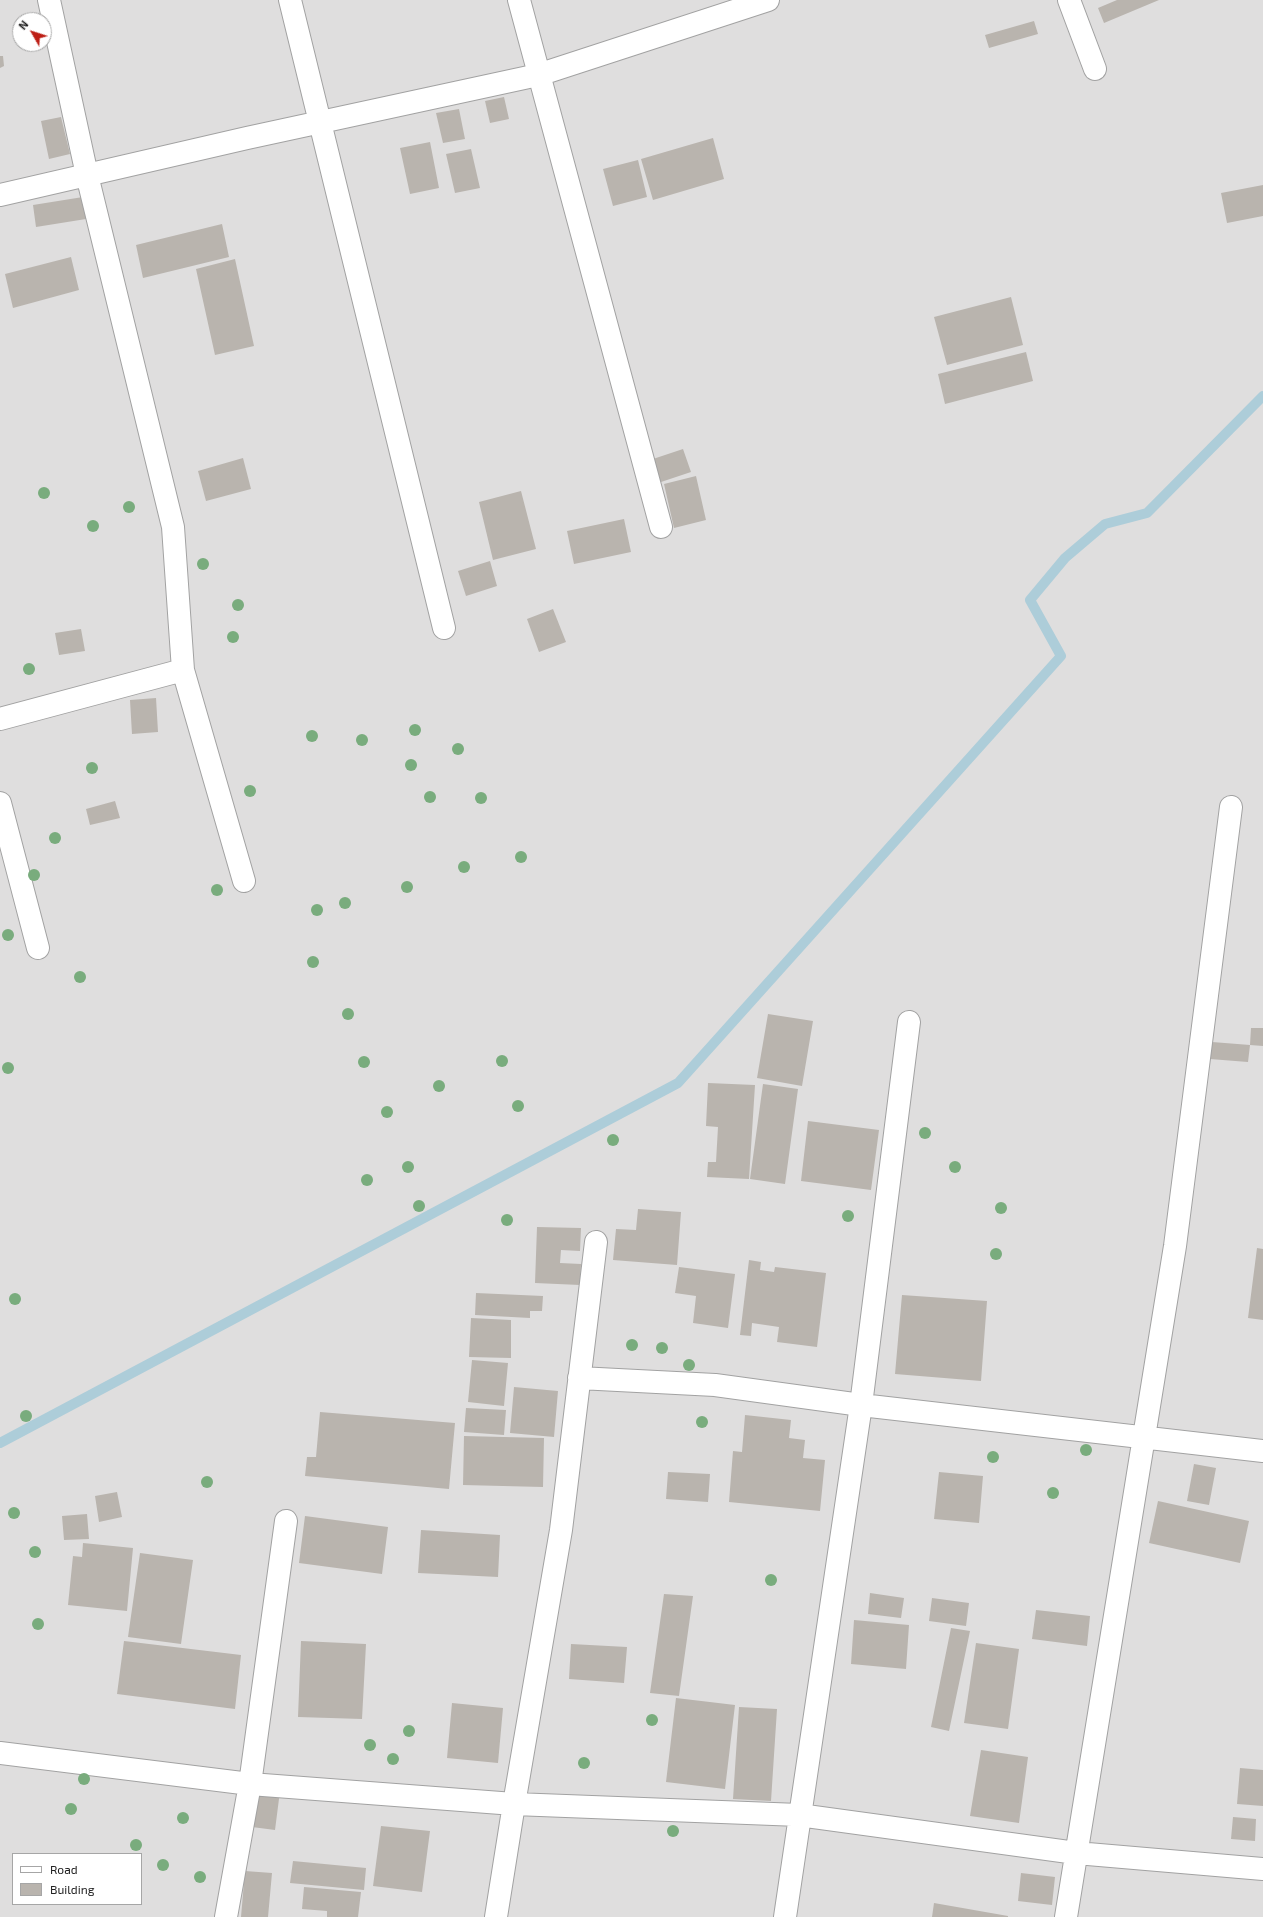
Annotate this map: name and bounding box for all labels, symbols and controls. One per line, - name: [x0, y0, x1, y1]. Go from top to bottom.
- north arrow: [12, 12, 52, 52]
- text: N: [16, 18, 31, 32]
- legend: [12, 1853, 142, 1905]
- text: Road: [50, 1862, 78, 1876]
- text: Building: [50, 1882, 94, 1896]

